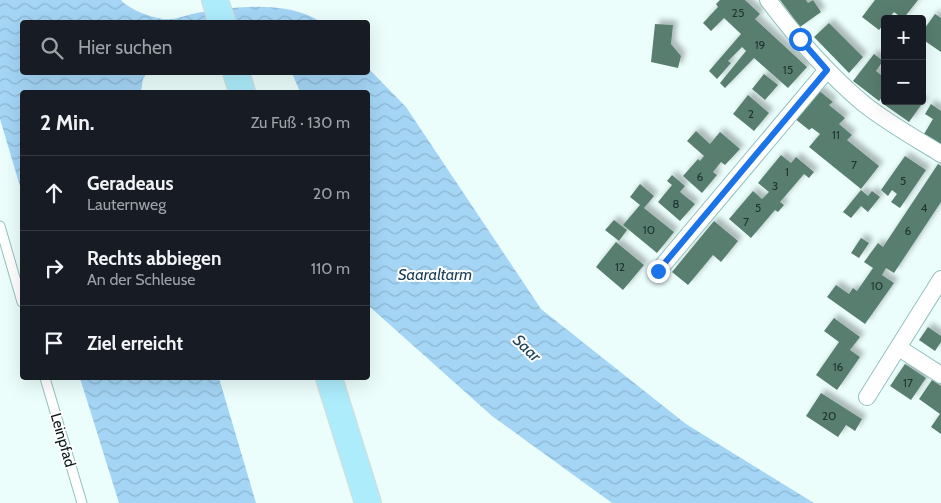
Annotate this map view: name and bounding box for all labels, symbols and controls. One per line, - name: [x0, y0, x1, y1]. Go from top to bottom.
- house number: 25: [732, 5, 744, 20]
- map controls: [881, 15, 926, 105]
- button: +: [881, 15, 926, 60]
- search box: [20, 20, 370, 75]
- route start: [789, 28, 812, 51]
- icon: search: [38, 34, 66, 62]
- text: Hier suchen: [78, 36, 172, 59]
- house number: 19: [755, 37, 766, 52]
- button: −: [881, 60, 926, 105]
- house number: 15: [783, 62, 793, 77]
- house number: 2: [748, 106, 754, 121]
- text: 2 Min.: [40, 110, 94, 135]
- text: Zu Fuß · 130 m: [251, 113, 350, 132]
- house number: 11: [832, 127, 840, 142]
- house number: 7: [851, 157, 857, 172]
- house number: 1: [785, 164, 789, 179]
- house number: 6: [697, 169, 704, 184]
- text: Geradeaus: [87, 172, 173, 195]
- house number: 5: [900, 173, 906, 188]
- house number: 3: [772, 178, 778, 193]
- icon: ahead: [40, 179, 68, 207]
- text: 20 m: [313, 184, 350, 203]
- text: Lauternweg: [87, 195, 166, 214]
- house number: 8: [672, 196, 680, 211]
- house number: 5: [755, 200, 761, 215]
- house number: 4: [921, 200, 928, 215]
- house number: 7: [743, 214, 749, 229]
- house number: 10: [643, 222, 655, 237]
- house number: 6: [905, 223, 912, 238]
- text: Rechts abbiegen: [87, 247, 221, 270]
- icon: right: [40, 254, 68, 282]
- text: 110 m: [311, 259, 350, 278]
- house number: 12: [615, 259, 625, 274]
- route end: [647, 260, 670, 283]
- water label: Saaraltarm: [398, 265, 472, 284]
- text: An der Schleuse: [87, 270, 196, 289]
- house number: 10: [871, 278, 883, 293]
- icon: arrive: [40, 329, 68, 357]
- water label: Saar: [509, 330, 545, 366]
- text: Ziel erreicht: [87, 332, 183, 355]
- house number: 16: [833, 359, 844, 374]
- house number: 17: [903, 375, 913, 390]
- house number: 20: [822, 408, 836, 423]
- street label: Leinpfad: [47, 411, 79, 469]

